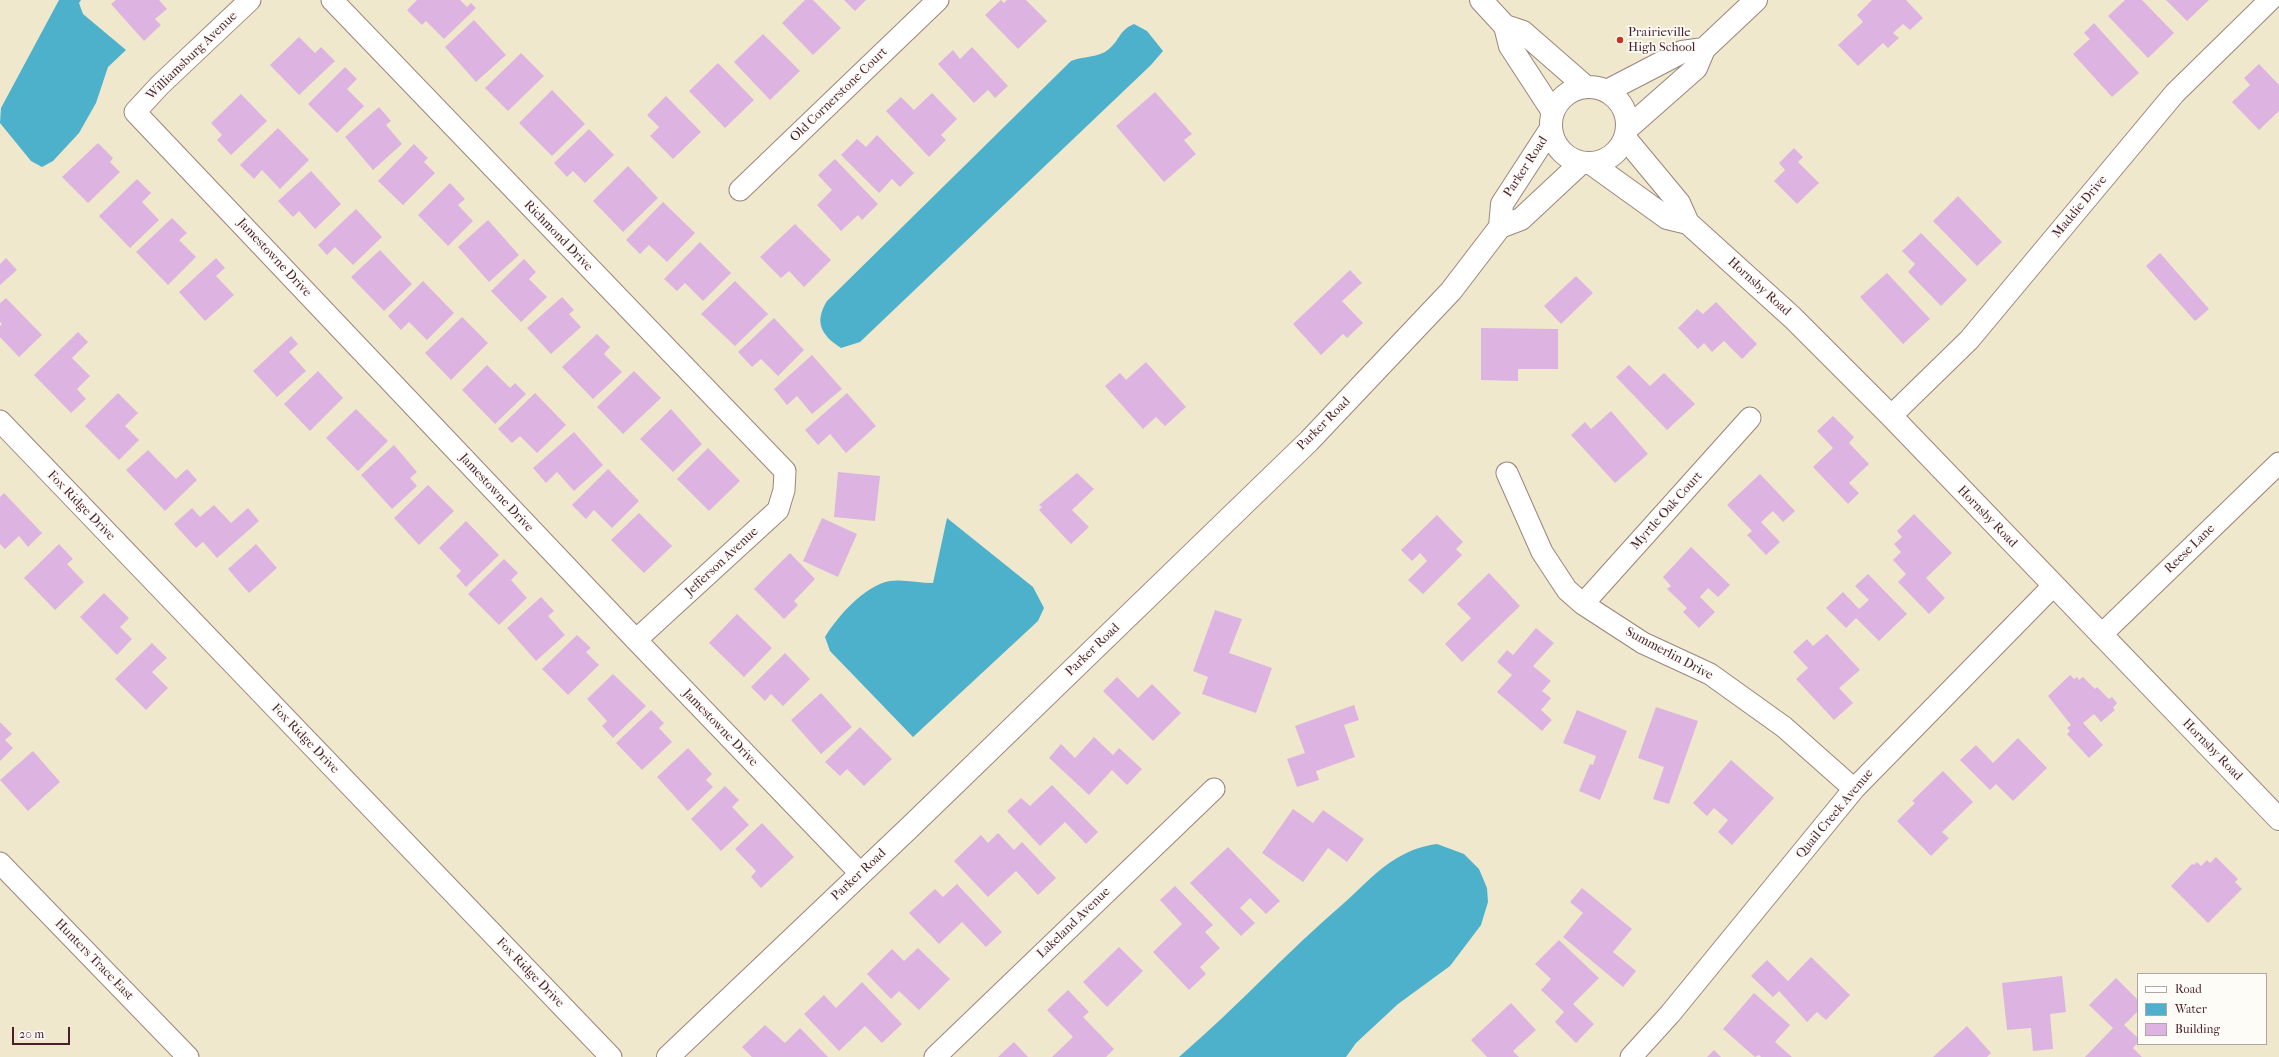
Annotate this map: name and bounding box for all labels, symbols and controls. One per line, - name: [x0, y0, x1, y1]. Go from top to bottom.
- street label: Williamsburg Avenue: [143, 9, 241, 103]
- place label: Prairieville High School: [1628, 25, 1695, 56]
- marker: Prairieville High School: [1615, 35, 1625, 45]
- street label: Old Cornerstone Court: [787, 44, 891, 146]
- street label: Parker Road: [1501, 134, 1551, 200]
- street label: Maddie Drive: [2049, 173, 2111, 241]
- street label: Richmond Drive: [520, 197, 596, 275]
- street label: Jamestowne Drive: [234, 215, 314, 301]
- street label: Hornsby Road: [1724, 255, 1794, 319]
- street label: Parker Road: [1294, 394, 1354, 454]
- street label: Jamestowne Drive: [456, 450, 536, 536]
- street label: Fox Ridge Drive: [44, 468, 118, 544]
- street label: Myrtle Oak Court: [1628, 469, 1706, 553]
- street label: Hornsby Road: [1954, 483, 2020, 551]
- street label: Reese Lane: [2162, 521, 2218, 577]
- street label: Jefferson Avenue: [682, 524, 762, 600]
- street label: Parker Road: [1063, 620, 1123, 680]
- street label: Summerlin Drive: [1623, 624, 1715, 684]
- street label: Jamestowne Drive: [679, 686, 761, 770]
- street label: Fox Ridge Drive: [268, 701, 342, 777]
- street label: Hornsby Road: [2179, 716, 2245, 784]
- street label: Quail Creek Avenue: [1793, 766, 1877, 862]
- street label: Parker Road: [828, 846, 890, 904]
- street label: Lakeland Avenue: [1034, 884, 1114, 962]
- street label: Hunters Trace East: [51, 916, 137, 1004]
- street label: Fox Ridge Drive: [493, 935, 567, 1011]
- legend: [2137, 973, 2267, 1045]
- text: Road: [2175, 982, 2202, 996]
- text: Water: [2175, 1002, 2207, 1016]
- scale bar: [14, 1019, 72, 1045]
- text: Building: [2175, 1022, 2220, 1036]
- text: 20 m: [19, 1027, 44, 1041]

